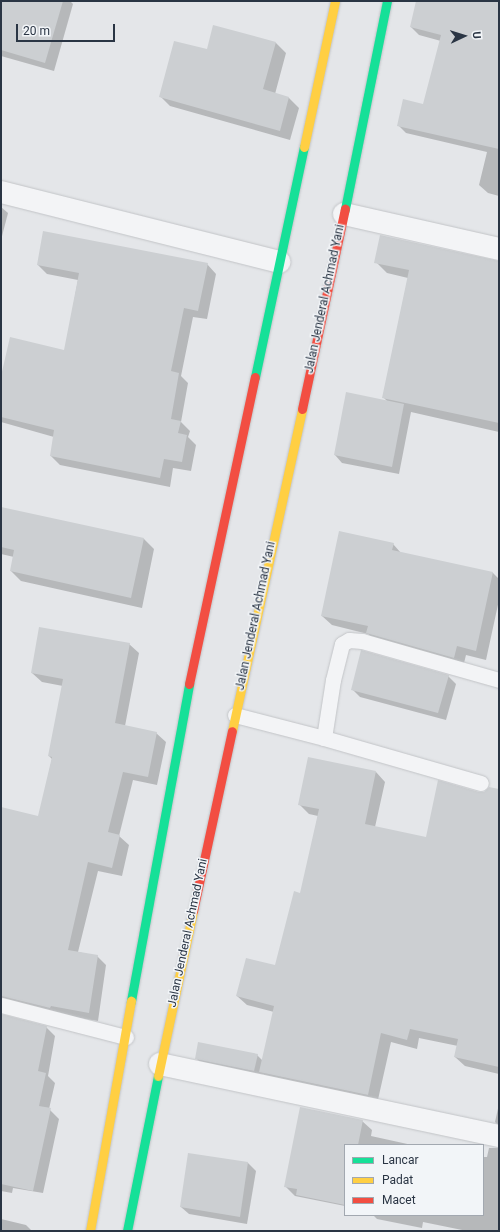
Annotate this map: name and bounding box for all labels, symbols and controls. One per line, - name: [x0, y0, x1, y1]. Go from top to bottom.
- scale bar: [18, 16, 117, 42]
- north arrow: [444, 16, 484, 56]
- text: 20 m: [23, 24, 50, 38]
- text: U: [470, 31, 483, 39]
- street label: Jalan Jenderal Achmad Yani: [302, 223, 348, 375]
- street label: Jalan Jenderal Achmad Yani: [233, 540, 279, 692]
- street label: Jalan Jenderal Achmad Yani: [165, 857, 211, 1009]
- legend: [344, 1144, 484, 1216]
- text: Lancar: [382, 1153, 419, 1167]
- text: Padat: [382, 1173, 413, 1187]
- text: Macet: [382, 1193, 416, 1207]

